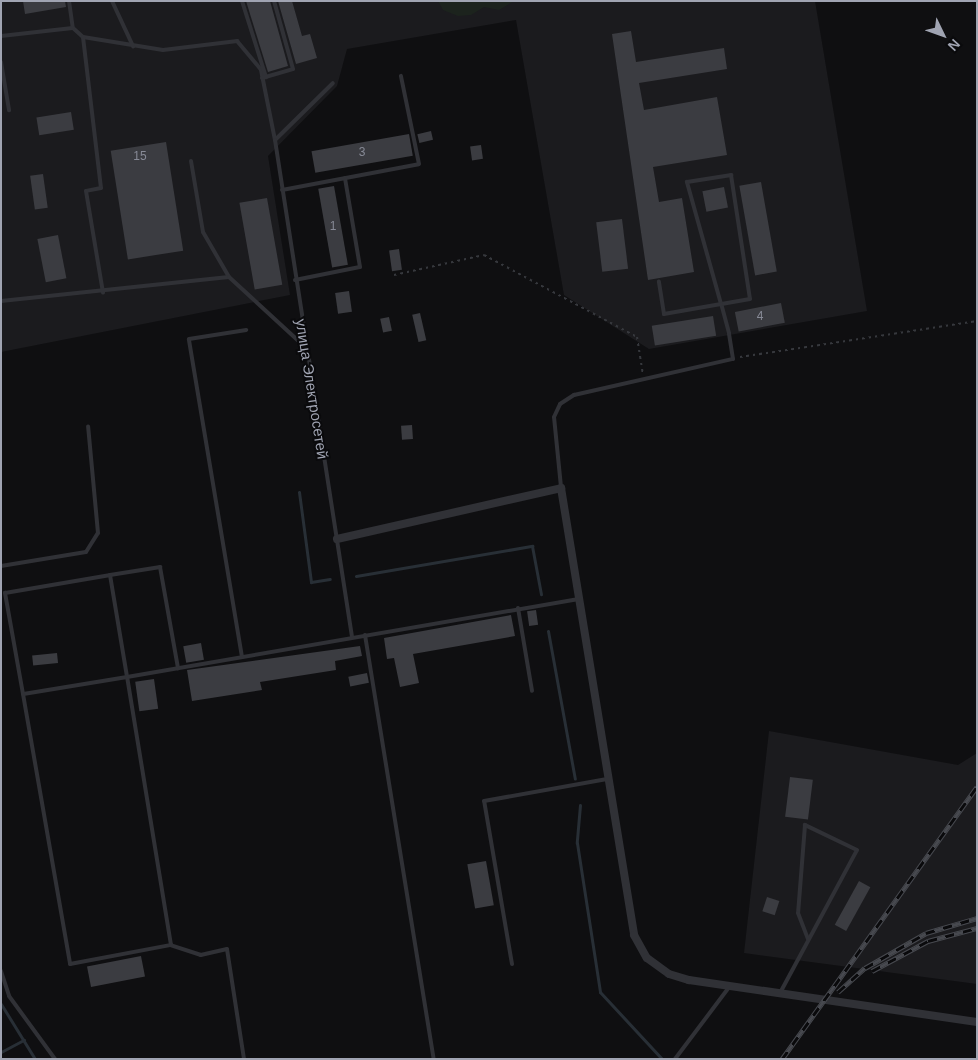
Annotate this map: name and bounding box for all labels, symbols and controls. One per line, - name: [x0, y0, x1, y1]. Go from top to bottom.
- north arrow: [918, 10, 968, 60]
- text: N: [945, 36, 963, 54]
- house number: 3: [359, 146, 365, 160]
- house number: 15: [133, 150, 147, 164]
- house number: 1: [330, 220, 336, 234]
- house number: 4: [757, 310, 763, 324]
- street label: улица Электросетей: [292, 318, 332, 460]

